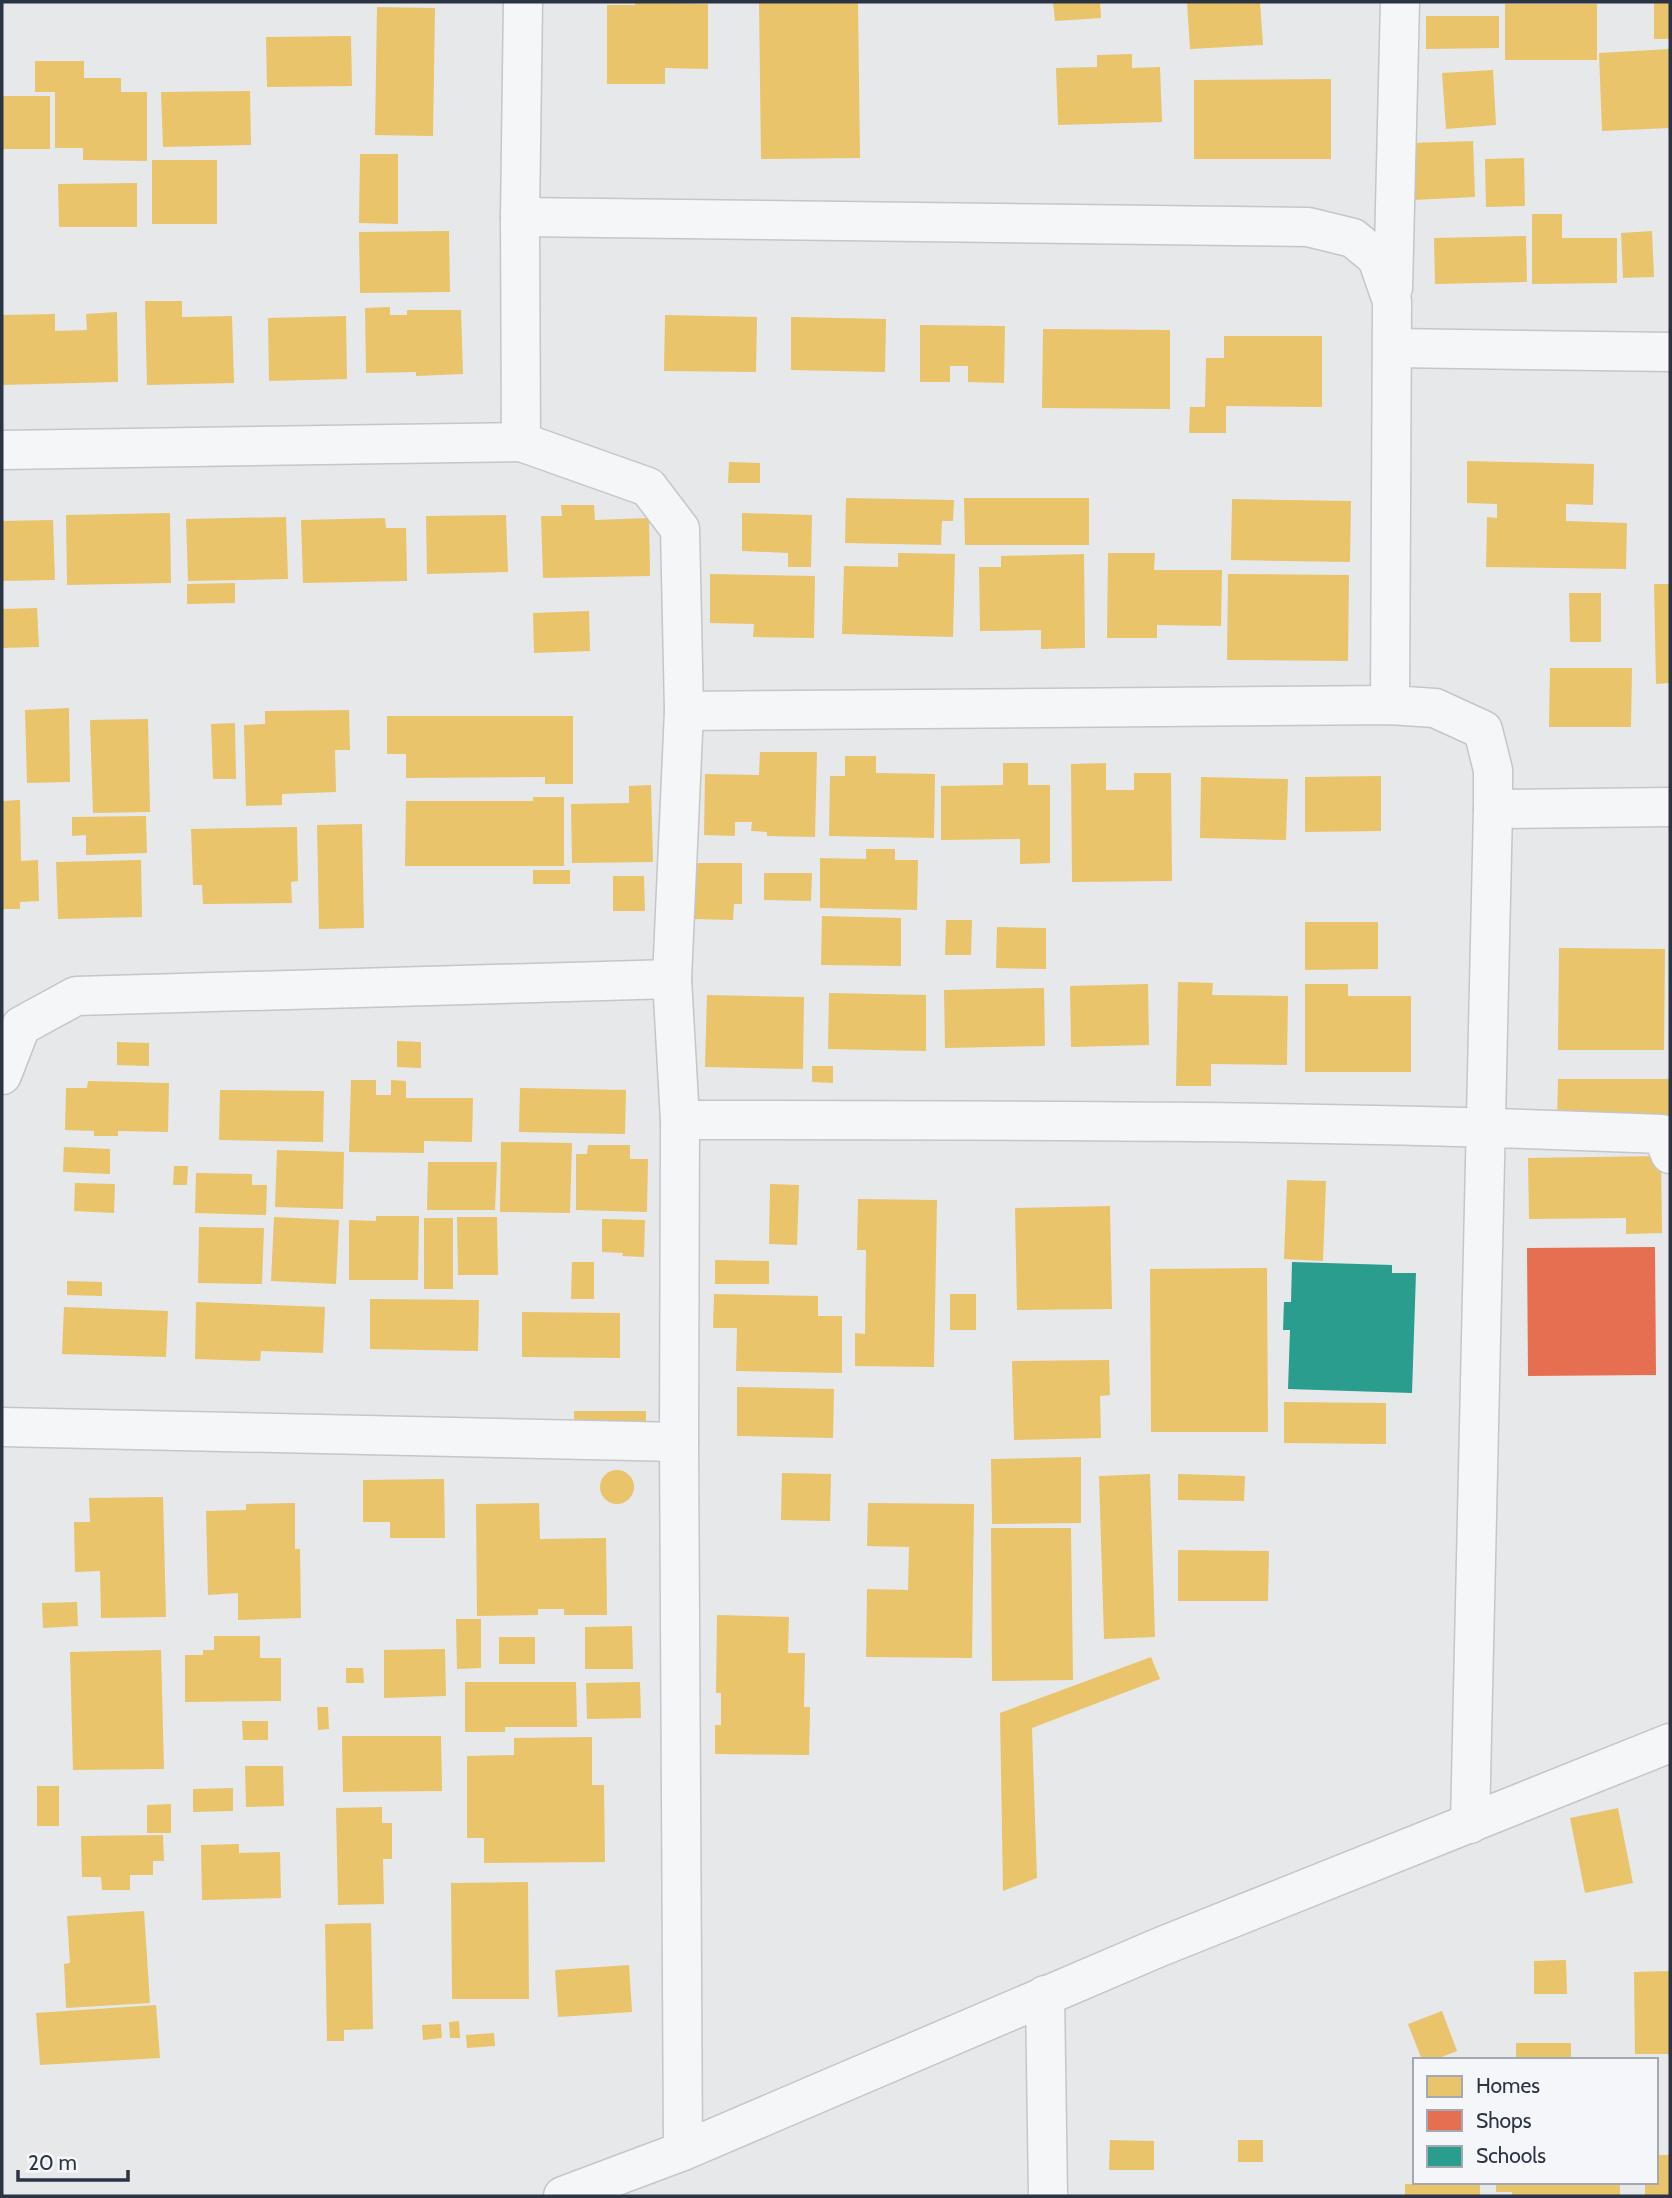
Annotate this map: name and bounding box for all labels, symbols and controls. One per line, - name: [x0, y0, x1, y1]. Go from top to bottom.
- legend: [1413, 2058, 1658, 2184]
- text: Homes: [1476, 2073, 1540, 2098]
- text: Shops: [1476, 2108, 1532, 2133]
- scale bar: [18, 2138, 128, 2182]
- text: Schools: [1476, 2143, 1546, 2168]
- text: 20 m: [28, 2150, 77, 2175]

